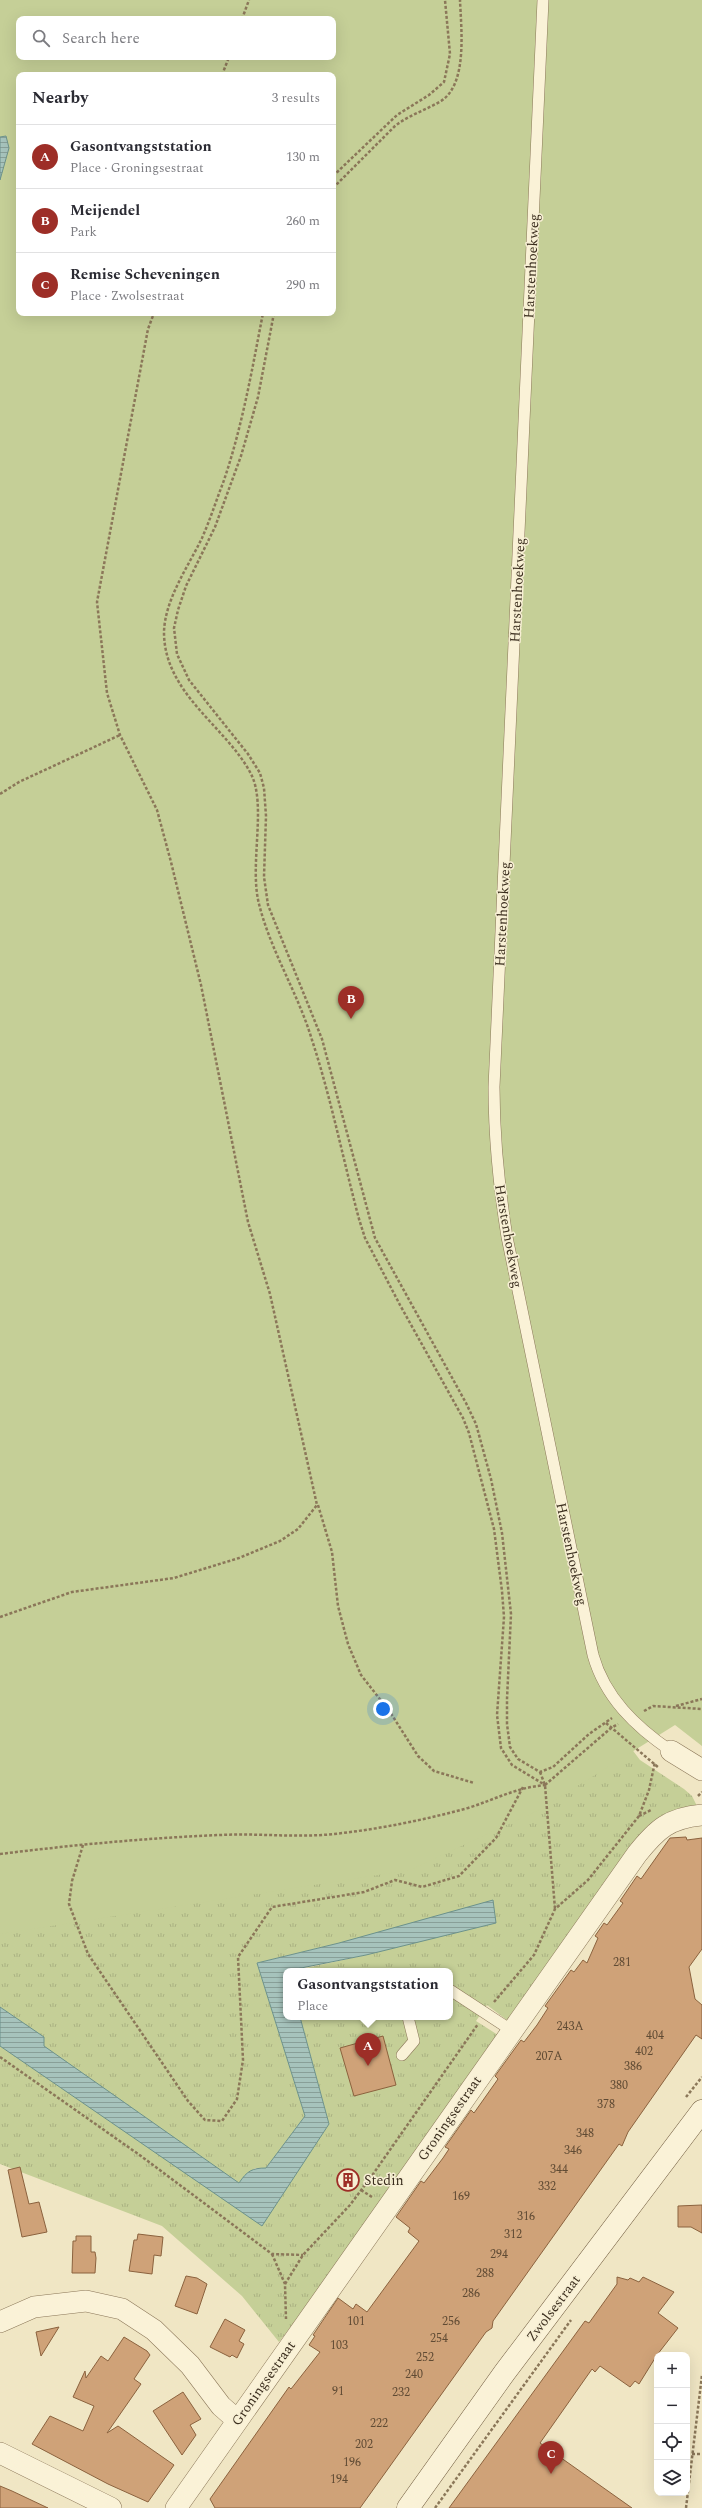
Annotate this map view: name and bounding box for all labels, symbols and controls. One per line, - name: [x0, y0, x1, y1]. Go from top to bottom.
- search box: [16, 16, 336, 60]
- icon: search: [30, 27, 52, 49]
- text: Search here: [62, 27, 140, 50]
- text: Nearby: [32, 85, 88, 111]
- text: 3 results: [272, 88, 320, 108]
- text: Gasontvangststation: [70, 135, 212, 158]
- text: A: [40, 147, 50, 167]
- text: 130 m: [286, 147, 320, 167]
- text: Place · Groningsestraat: [70, 158, 204, 178]
- text: Meijendel: [70, 199, 140, 222]
- text: B: [40, 211, 50, 231]
- text: 260 m: [286, 211, 320, 231]
- street label: Harstenhoekweg: [518, 213, 545, 319]
- text: Park: [70, 222, 97, 242]
- text: Remise Scheveningen: [70, 263, 220, 286]
- text: C: [40, 275, 50, 295]
- text: 290 m: [286, 275, 320, 295]
- text: Place · Zwolsestraat: [70, 286, 184, 306]
- street label: Harstenhoekweg: [504, 537, 531, 643]
- street label: Harstenhoekweg: [489, 861, 516, 967]
- pin: B: [338, 986, 364, 1019]
- street label: Harstenhoekweg: [489, 1183, 528, 1290]
- street label: Harstenhoekweg: [550, 1501, 593, 1608]
- your location: [373, 1699, 393, 1719]
- house number: 281: [613, 1953, 631, 1972]
- popup: [283, 1968, 453, 2020]
- text: Gasontvangststation: [297, 1973, 439, 1996]
- text: Place: [297, 1996, 328, 2016]
- house number: 243A: [556, 2017, 584, 2036]
- house number: 404: [646, 2026, 664, 2045]
- pin: A: [355, 2033, 381, 2066]
- house number: 402: [635, 2042, 653, 2061]
- house number: 207A: [535, 2047, 563, 2066]
- house number: 386: [624, 2057, 642, 2076]
- street label: Groningsestraat: [412, 2071, 487, 2165]
- house number: 380: [610, 2076, 628, 2095]
- house number: 378: [597, 2095, 615, 2114]
- house number: 348: [576, 2124, 594, 2143]
- house number: 346: [564, 2141, 582, 2160]
- house number: 344: [550, 2160, 568, 2179]
- building icon: Stedin: [335, 2167, 361, 2193]
- place label: Stedin: [364, 2170, 404, 2191]
- house number: 332: [538, 2177, 556, 2196]
- house number: 169: [452, 2187, 470, 2206]
- house number: 316: [517, 2207, 535, 2226]
- house number: 312: [504, 2225, 522, 2244]
- house number: 294: [490, 2245, 508, 2264]
- house number: 288: [476, 2264, 494, 2283]
- street label: Zwolsestraat: [521, 2270, 586, 2346]
- house number: 286: [462, 2284, 480, 2303]
- house number: 101: [347, 2312, 365, 2331]
- house number: 256: [442, 2312, 460, 2331]
- house number: 254: [430, 2329, 448, 2348]
- street label: Groningsestraat: [226, 2336, 301, 2430]
- house number: 103: [330, 2336, 348, 2355]
- house number: 252: [416, 2348, 434, 2367]
- map controls: [654, 2352, 690, 2496]
- button: +: [654, 2352, 690, 2388]
- house number: 240: [405, 2365, 423, 2384]
- house number: 91: [332, 2382, 344, 2401]
- house number: 232: [392, 2383, 410, 2402]
- button: −: [654, 2388, 690, 2424]
- house number: 222: [370, 2414, 388, 2433]
- button: locate: [654, 2424, 690, 2460]
- house number: 202: [355, 2435, 373, 2454]
- pin: C: [538, 2441, 564, 2474]
- house number: 196: [343, 2453, 361, 2472]
- button: layers: [654, 2460, 690, 2496]
- house number: 194: [330, 2470, 348, 2489]

